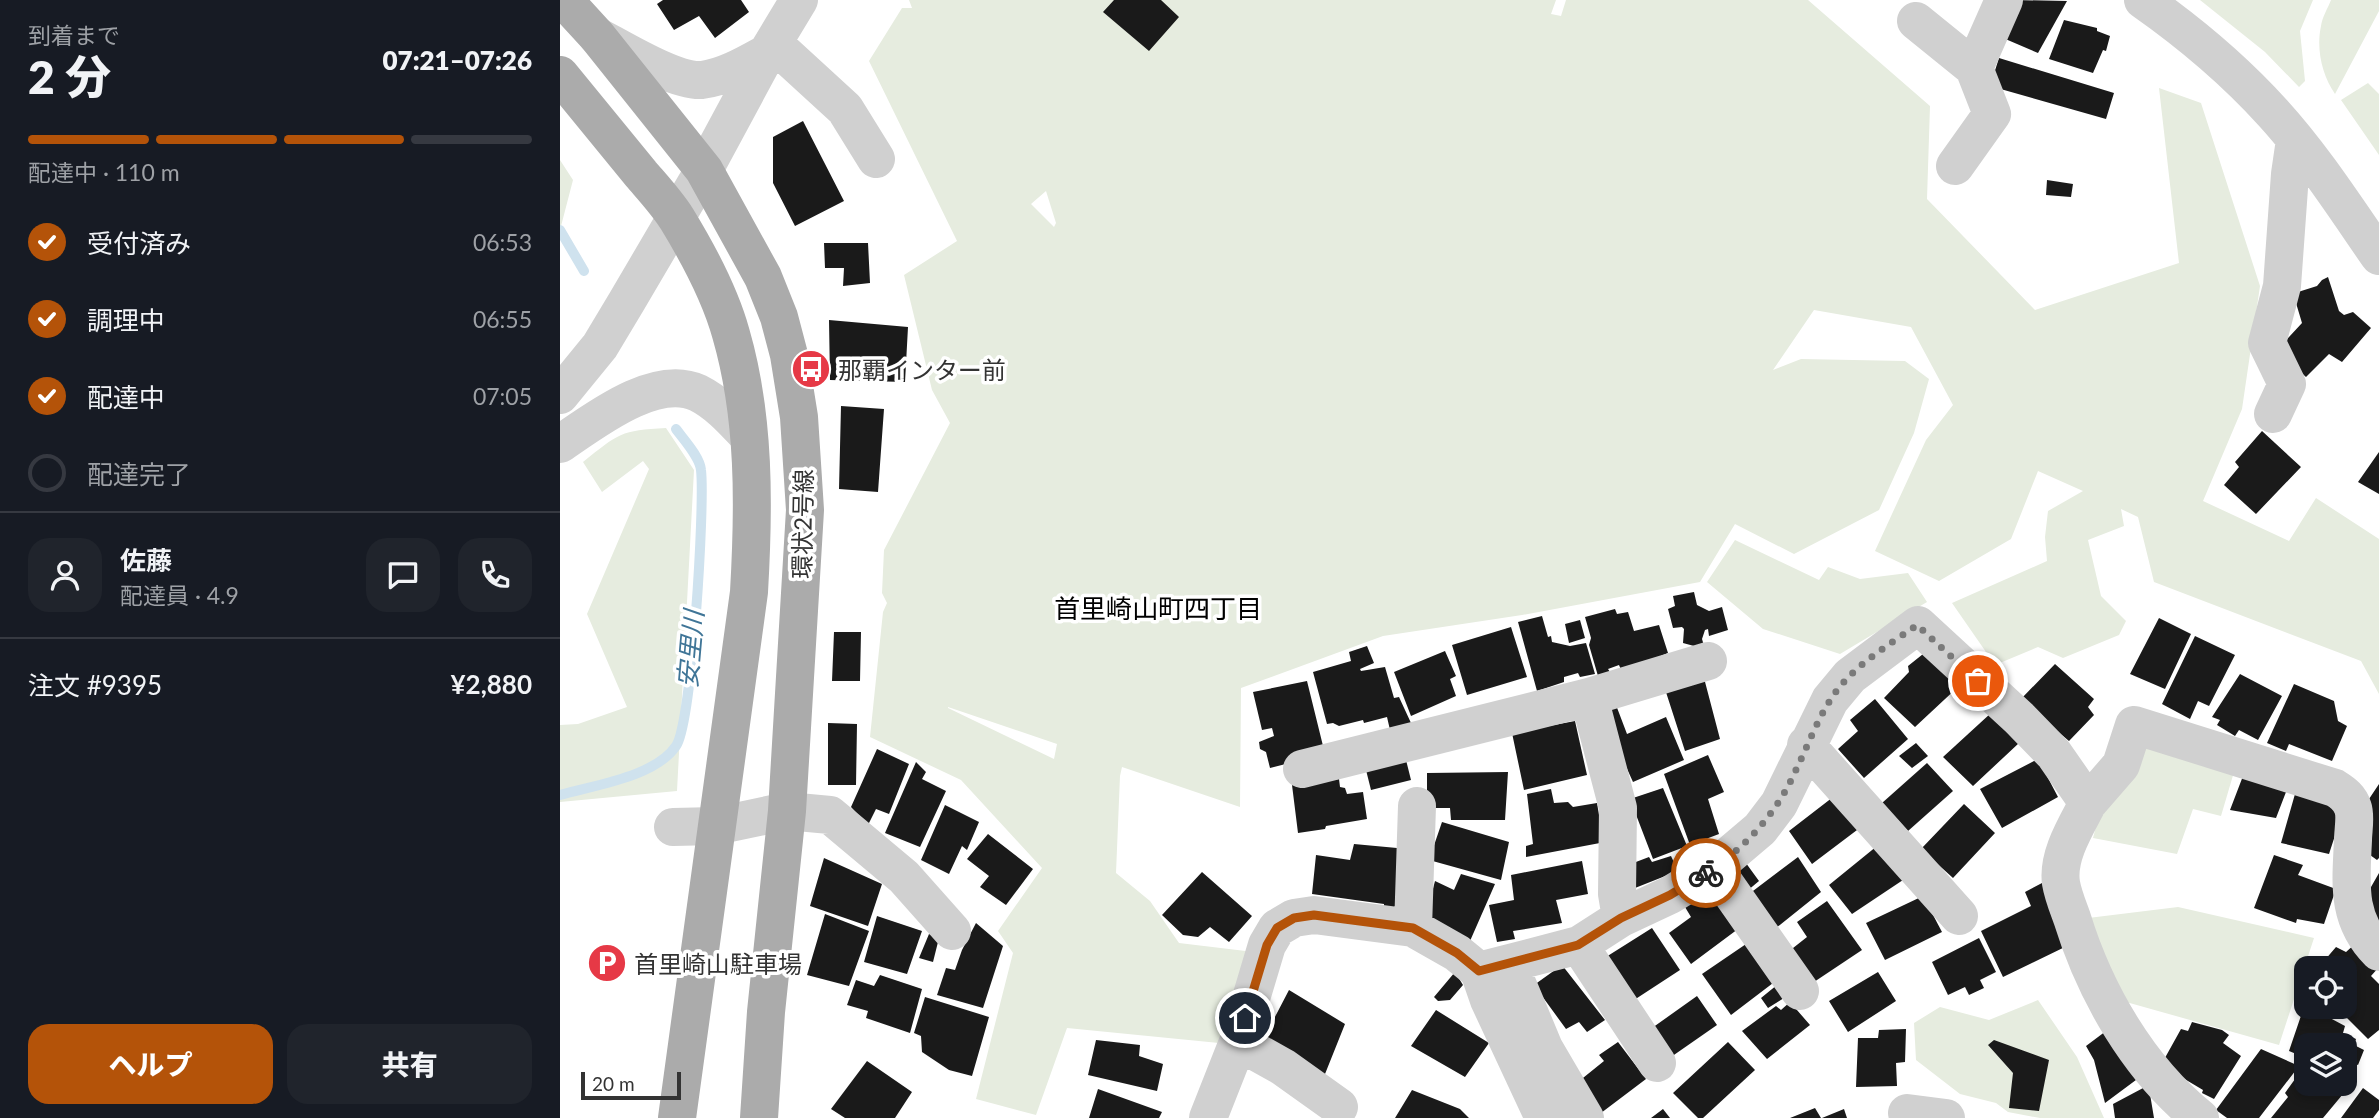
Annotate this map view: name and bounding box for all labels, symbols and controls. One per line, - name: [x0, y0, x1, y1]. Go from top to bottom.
- text: 到着まで: [28, 21, 120, 49]
- text: 07:21–07:26: [382, 44, 532, 76]
- text: 2 分: [28, 49, 111, 104]
- text: 配達中 · 110 m: [28, 158, 180, 186]
- icon: check: [28, 223, 66, 261]
- text: 受付済み: [87, 227, 191, 259]
- text: 06:53: [473, 228, 532, 256]
- icon: check: [28, 300, 66, 338]
- text: 調理中: [87, 304, 165, 336]
- text: 06:55: [473, 305, 532, 333]
- bus stop icon: 那覇インター前: [790, 348, 832, 390]
- place label: 那覇インター前: [838, 355, 1006, 384]
- icon: check: [28, 377, 66, 415]
- text: 配達中: [87, 381, 165, 413]
- text: 07:05: [473, 382, 532, 410]
- text: 配達完了: [87, 458, 191, 490]
- street label: 環状2号線: [787, 469, 817, 579]
- button: person: [28, 538, 102, 612]
- button: chat: [366, 538, 440, 612]
- button: phone: [458, 538, 532, 612]
- text: 佐藤: [120, 544, 172, 576]
- text: 配達員 · 4.9: [120, 581, 239, 609]
- district label: 首里崎山町四丁目: [1054, 592, 1262, 624]
- water label: 安里川: [671, 606, 710, 689]
- pin: [1948, 651, 2008, 711]
- icon: bag: [1959, 662, 1997, 700]
- text: ¥2,880: [451, 668, 532, 700]
- text: 注文 #9395: [28, 669, 162, 701]
- courier: [1671, 838, 1741, 908]
- icon: bike: [1687, 854, 1725, 892]
- parking icon: 首里崎山駐車場: [586, 942, 628, 984]
- place label: 首里崎山駐車場: [634, 949, 802, 978]
- map controls: [2294, 956, 2357, 1096]
- button: locate: [2294, 956, 2357, 1019]
- pin: [1215, 988, 1275, 1048]
- icon: home: [1226, 999, 1264, 1037]
- button: ヘルプ: [28, 1024, 273, 1104]
- button: 共有: [287, 1024, 532, 1104]
- button: layers: [2294, 1033, 2357, 1096]
- scale bar: [581, 1069, 681, 1101]
- text: 20 m: [592, 1072, 635, 1095]

